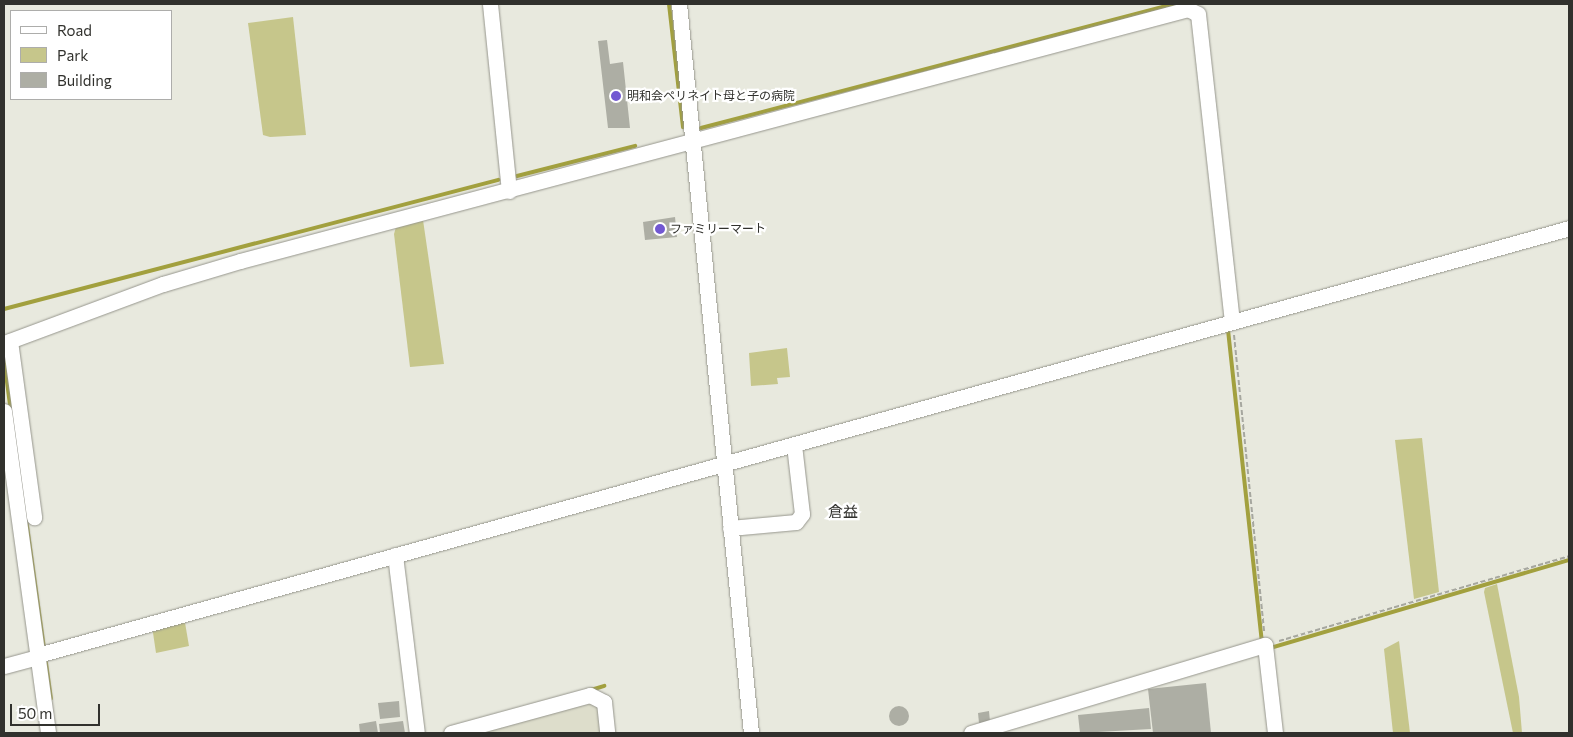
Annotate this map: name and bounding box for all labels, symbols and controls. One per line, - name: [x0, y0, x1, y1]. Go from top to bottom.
- legend: [10, 10, 172, 100]
- text: Road: [57, 21, 92, 39]
- text: Park: [57, 46, 88, 64]
- text: Building: [57, 71, 112, 89]
- marker: 明和会ペリネイト母と子の病院: [609, 89, 623, 103]
- place label: 明和会ペリネイト母と子の病院: [627, 89, 795, 103]
- place label: ファミリーマート: [670, 222, 766, 236]
- marker: ファミリーマート: [654, 223, 666, 235]
- district label: 倉益: [828, 503, 858, 521]
- scale bar: [12, 694, 102, 726]
- text: 50 m: [18, 704, 52, 722]

